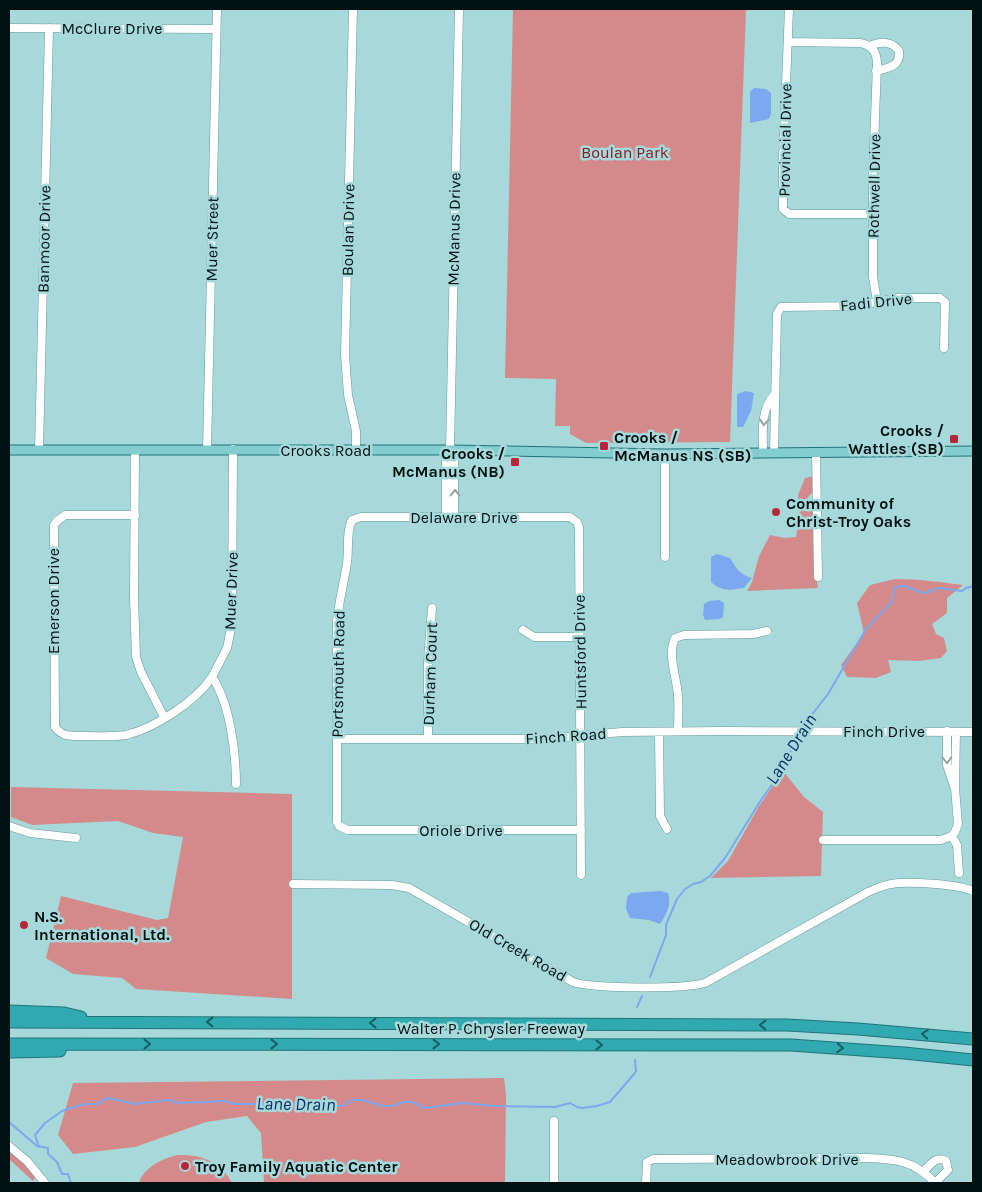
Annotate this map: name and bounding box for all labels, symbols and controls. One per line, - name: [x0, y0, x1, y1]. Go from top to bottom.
- street label: McClure Drive: [62, 19, 162, 38]
- street label: Provincial Drive: [775, 83, 795, 197]
- street label: Rothwell Drive: [864, 134, 884, 238]
- park label: Boulan Park: [581, 143, 669, 162]
- street label: McManus Drive: [444, 172, 464, 286]
- street label: Boulan Drive: [338, 184, 358, 276]
- street label: Banmoor Drive: [34, 185, 54, 293]
- street label: Muer Street: [202, 196, 222, 282]
- street label: Fadi Drive: [839, 289, 913, 315]
- one-way arrow: [758, 419, 769, 427]
- place label: Crooks / Wattles (SB): [848, 421, 944, 458]
- place label: Crooks / McManus NS (SB): [614, 428, 751, 465]
- marker: Crooks / Wattles (SB): [948, 433, 960, 445]
- marker: Crooks / McManus NS (SB): [598, 440, 610, 452]
- street label: Crooks Road: [280, 441, 372, 460]
- place label: Crooks / McManus (NB): [392, 444, 505, 481]
- marker: Crooks / McManus (NB): [509, 456, 521, 468]
- one-way arrow: [450, 489, 460, 497]
- place label: Community of Christ-Troy Oaks: [786, 494, 911, 531]
- marker: Community of Christ-Troy Oaks: [770, 506, 782, 518]
- street label: Delaware Drive: [410, 508, 518, 527]
- street label: Emerson Drive: [44, 548, 63, 654]
- street label: Muer Drive: [220, 551, 242, 631]
- street label: Huntsford Drive: [570, 595, 590, 709]
- street label: Portsmouth Road: [327, 610, 349, 738]
- street label: Durham Court: [419, 622, 441, 726]
- water label: Lane Drain: [761, 710, 821, 788]
- street label: Finch Drive: [843, 722, 925, 741]
- street label: Finch Road: [525, 724, 607, 748]
- one-way arrow: [942, 757, 952, 765]
- street label: Oriole Drive: [419, 821, 503, 840]
- place label: N.S. International, Ltd.: [34, 907, 170, 944]
- street label: Old Creek Road: [466, 914, 570, 986]
- marker: N.S. International, Ltd.: [18, 919, 30, 931]
- one-way arrow: [206, 1017, 214, 1027]
- one-way arrow: [368, 1018, 376, 1028]
- street label: Walter P. Chrysler Freeway: [397, 1019, 586, 1038]
- one-way arrow: [758, 1020, 766, 1030]
- one-way arrow: [920, 1029, 928, 1040]
- one-way arrow: [144, 1039, 151, 1049]
- one-way arrow: [270, 1039, 278, 1049]
- one-way arrow: [432, 1039, 440, 1049]
- one-way arrow: [595, 1040, 603, 1050]
- one-way arrow: [836, 1043, 844, 1054]
- water label: Lane Drain: [256, 1092, 336, 1116]
- street label: Meadowbrook Drive: [715, 1150, 859, 1169]
- place label: Troy Family Aquatic Center: [195, 1157, 398, 1176]
- marker: Troy Family Aquatic Center: [179, 1160, 191, 1172]

